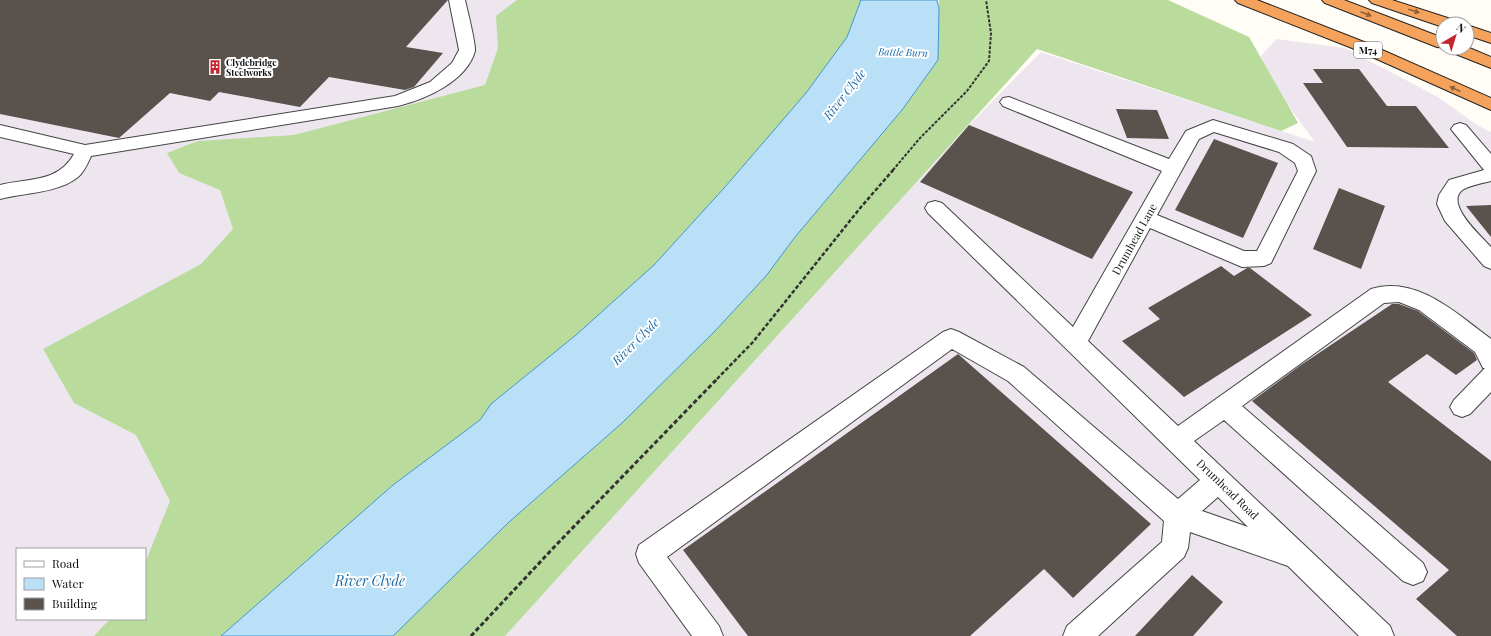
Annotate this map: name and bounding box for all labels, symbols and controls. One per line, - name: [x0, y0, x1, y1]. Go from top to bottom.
- one-way arrow: [1408, 8, 1420, 14]
- one-way arrow: [1360, 12, 1372, 18]
- north arrow: [1435, 16, 1475, 56]
- text: N: [1454, 19, 1469, 36]
- road number: M74: [1354, 42, 1382, 58]
- water label: Battle Burn: [877, 44, 928, 60]
- place label: Clydebridge Steelworks: [226, 56, 277, 78]
- building icon: Clydebridge Steelworks: [207, 59, 223, 75]
- water label: River Clyde: [819, 65, 869, 123]
- one-way arrow: [1450, 86, 1461, 92]
- street label: Drumhead Lane: [1108, 200, 1160, 278]
- water label: River Clyde: [607, 314, 662, 369]
- street label: Drumhead Road: [1194, 456, 1263, 523]
- legend: [16, 548, 146, 620]
- text: Road: [52, 555, 79, 571]
- water label: River Clyde: [334, 571, 405, 590]
- text: Water: [51, 575, 85, 591]
- text: Building: [52, 595, 98, 611]

